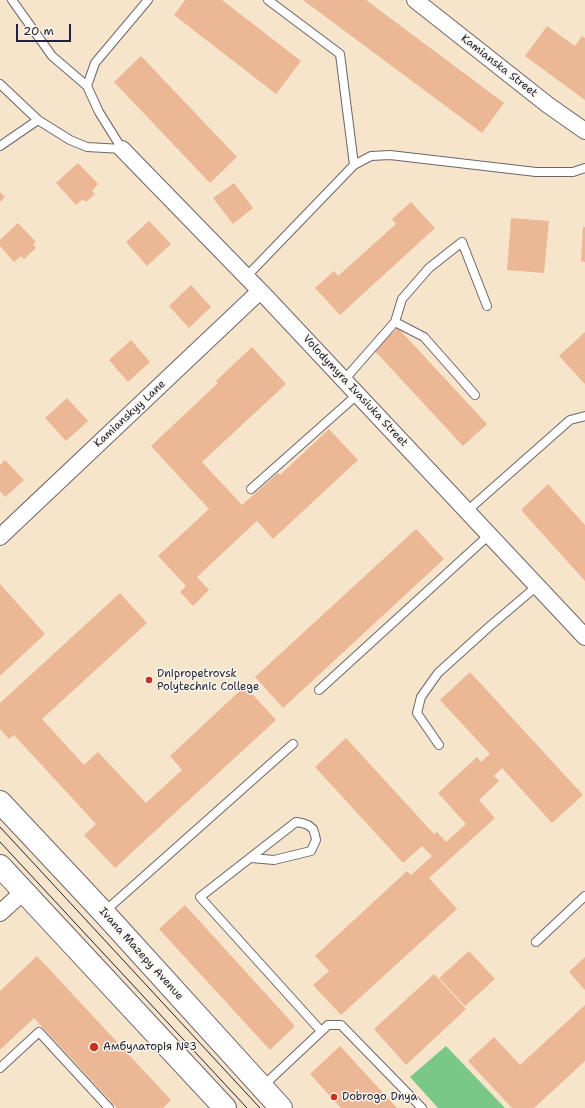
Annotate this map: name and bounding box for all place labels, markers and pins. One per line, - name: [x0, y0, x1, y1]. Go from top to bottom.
- place label: Dnipropetrovsk Polytechnic College: [157, 667, 259, 693]
- marker: Dnipropetrovsk Polytechnic College: [144, 675, 154, 685]
- place label: Амбулаторія №3: [103, 1040, 197, 1054]
- marker: Амбулаторія №3: [88, 1041, 100, 1053]
- place label: Dobrogo Dnya: [342, 1090, 417, 1104]
- marker: Dobrogo Dnya: [329, 1092, 339, 1102]

